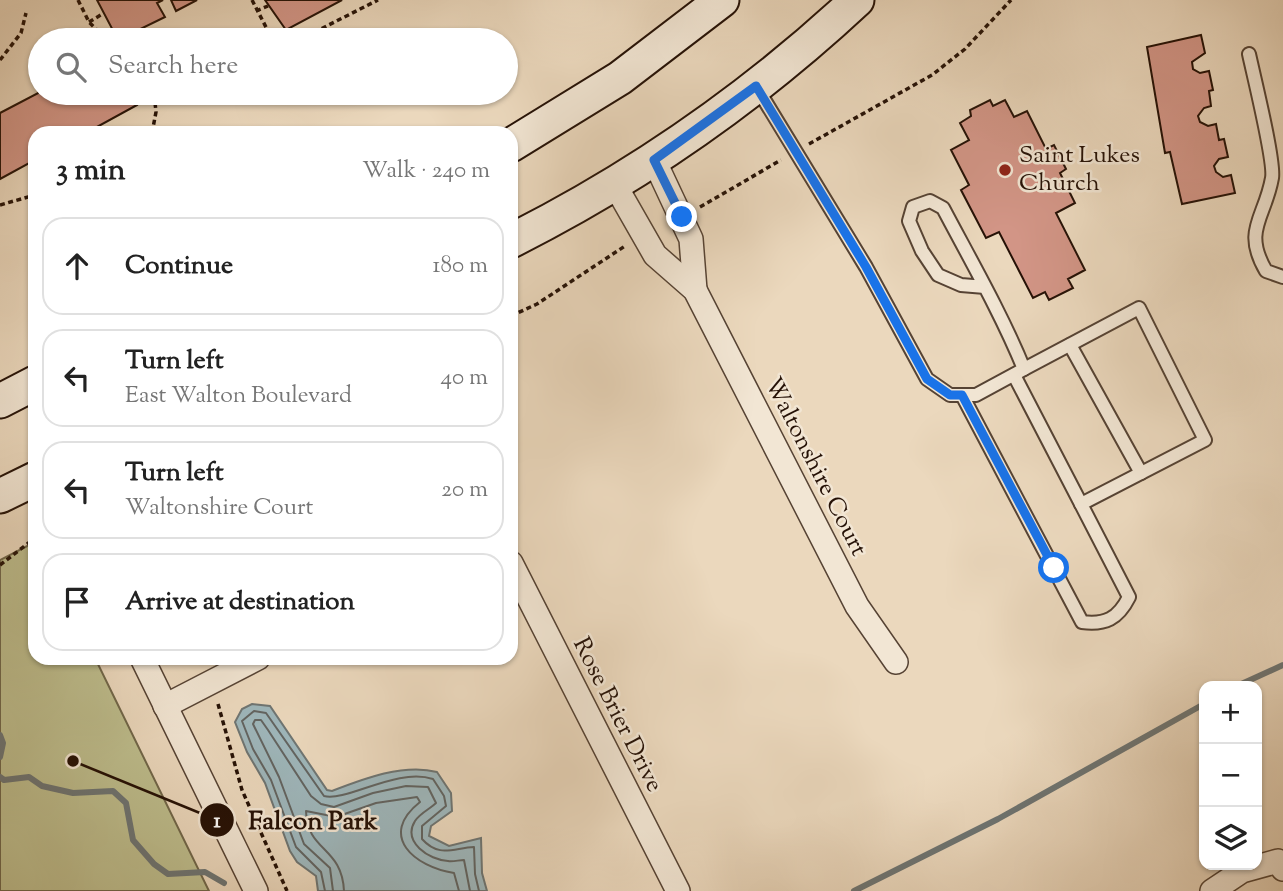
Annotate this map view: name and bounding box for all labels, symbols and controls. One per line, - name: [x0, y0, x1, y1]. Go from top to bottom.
- search box: [28, 28, 518, 105]
- icon: search: [52, 48, 90, 86]
- text: Search here: [108, 48, 238, 85]
- place label: Saint Lukes Church: [1019, 139, 1140, 201]
- text: 3 min: [56, 150, 126, 193]
- text: Walk · 240 m: [362, 155, 490, 188]
- marker: Saint Lukes Church: [997, 162, 1013, 178]
- route end: [666, 201, 697, 232]
- icon: ahead: [58, 247, 96, 285]
- text: Continue: [125, 248, 233, 285]
- text: 180 m: [433, 250, 488, 283]
- text: Turn left: [125, 343, 224, 380]
- icon: left: [58, 359, 96, 397]
- text: 40 m: [441, 362, 488, 395]
- street label: Waltonshire Court: [755, 372, 875, 562]
- text: East Walton Boulevard: [125, 380, 352, 413]
- text: Turn left: [125, 455, 224, 492]
- icon: left: [58, 471, 96, 509]
- text: 20 m: [441, 474, 488, 507]
- text: Waltonshire Court: [125, 492, 313, 525]
- route start: [1038, 552, 1069, 583]
- icon: arrive: [58, 583, 96, 621]
- text: Arrive at destination: [125, 584, 355, 621]
- street label: Rose Brier Drive: [563, 632, 671, 798]
- map controls: [1199, 681, 1262, 870]
- button: +: [1199, 681, 1262, 744]
- button: −: [1199, 744, 1262, 807]
- callout: Falcon Park: [200, 796, 392, 843]
- text: Falcon Park: [248, 804, 379, 841]
- text: 1: [213, 807, 221, 837]
- button: layers: [1199, 807, 1262, 870]

